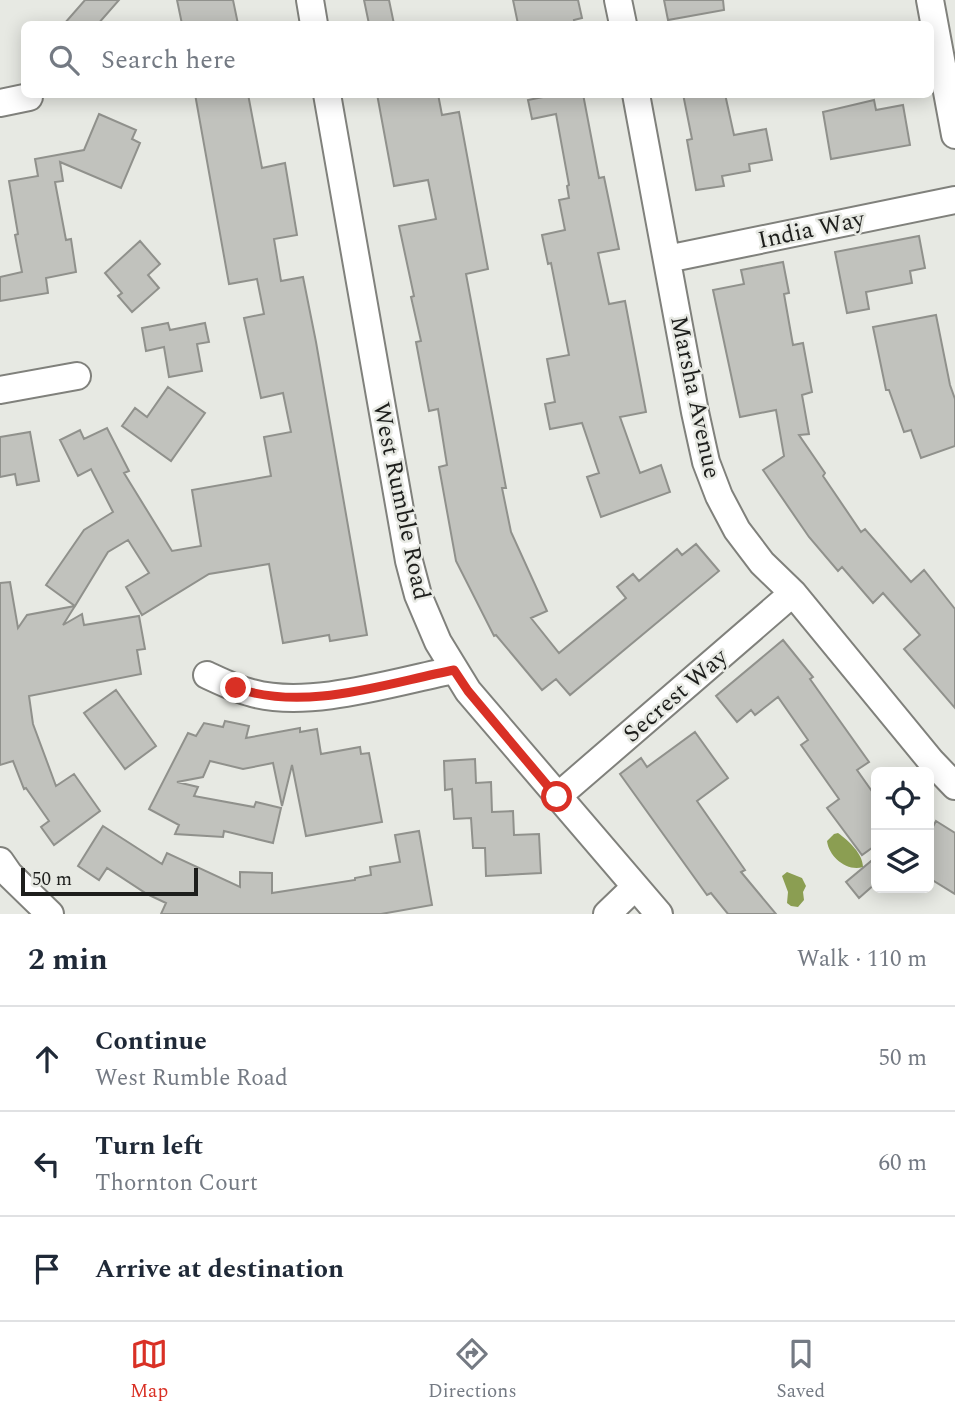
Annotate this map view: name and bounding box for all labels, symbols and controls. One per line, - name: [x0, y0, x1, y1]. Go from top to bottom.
- search box: [21, 21, 934, 98]
- text: Search here: [101, 40, 236, 80]
- icon: search: [45, 41, 83, 79]
- street label: India Way: [755, 201, 869, 259]
- street label: Marsha Avenue: [660, 313, 730, 482]
- street label: West Rumble Road: [362, 399, 440, 603]
- street label: Secrest Way: [615, 639, 737, 751]
- route end: [220, 672, 251, 703]
- map controls: [871, 767, 934, 893]
- button: locate: [871, 767, 934, 830]
- route start: [541, 781, 572, 812]
- button: layers: [871, 830, 934, 893]
- scale bar: [21, 865, 198, 897]
- text: 50 m: [32, 865, 72, 894]
- text: 2 min: [28, 937, 108, 983]
- text: Walk · 110 m: [797, 942, 927, 977]
- text: Continue: [95, 1021, 207, 1061]
- icon: ahead: [28, 1040, 66, 1078]
- text: 50 m: [878, 1041, 927, 1076]
- text: West Rumble Road: [95, 1061, 288, 1096]
- text: Turn left: [95, 1126, 203, 1166]
- icon: left: [28, 1145, 66, 1183]
- text: 60 m: [878, 1146, 927, 1181]
- text: Thornton Court: [95, 1166, 258, 1201]
- text: Arrive at destination: [95, 1249, 344, 1289]
- icon: arrive: [28, 1250, 66, 1288]
- tab: Map: [130, 1335, 168, 1406]
- tab: Directions: [428, 1335, 517, 1406]
- tab: Saved: [776, 1335, 825, 1406]

